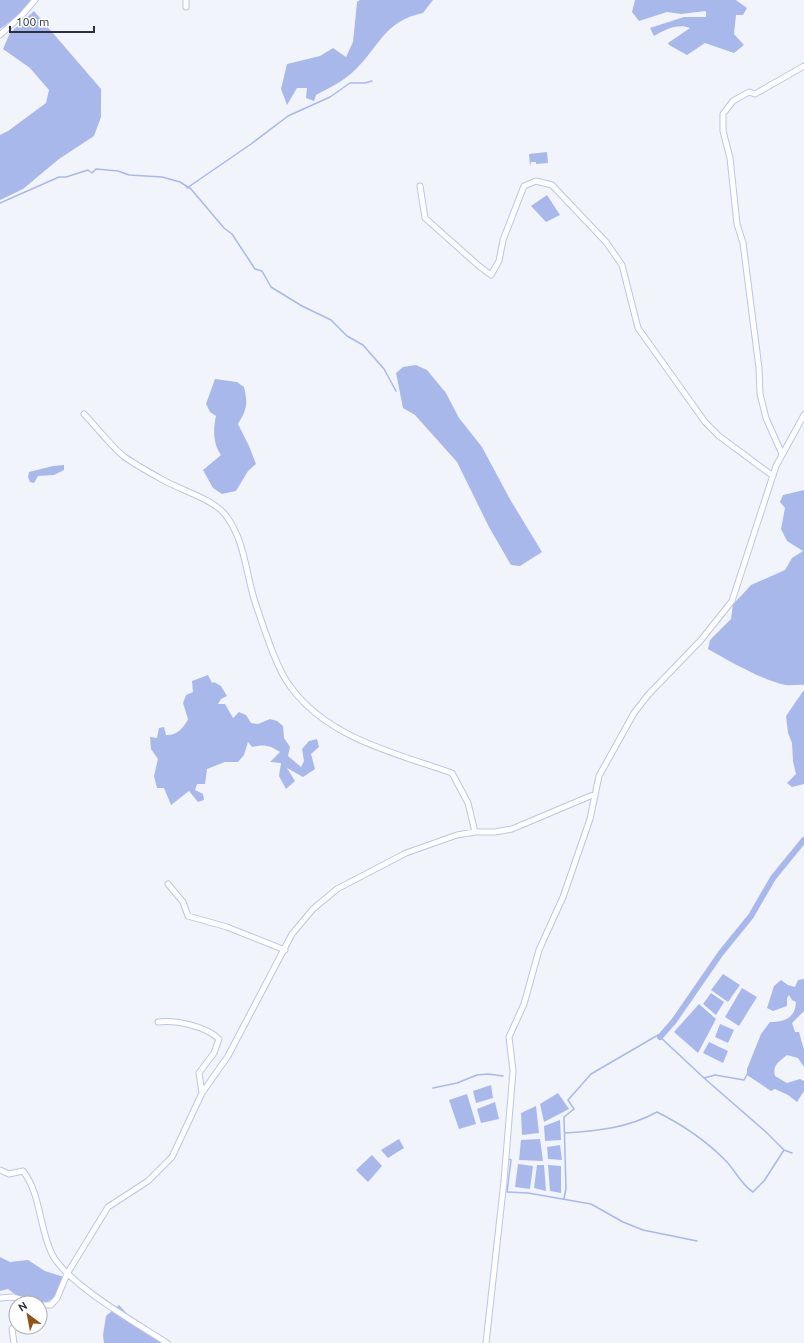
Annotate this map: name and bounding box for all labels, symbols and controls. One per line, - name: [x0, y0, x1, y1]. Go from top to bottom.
- scale bar: [10, 8, 94, 34]
- text: 100 m: [16, 15, 49, 28]
- north arrow: [8, 1295, 48, 1335]
- text: N: [16, 1299, 29, 1314]

